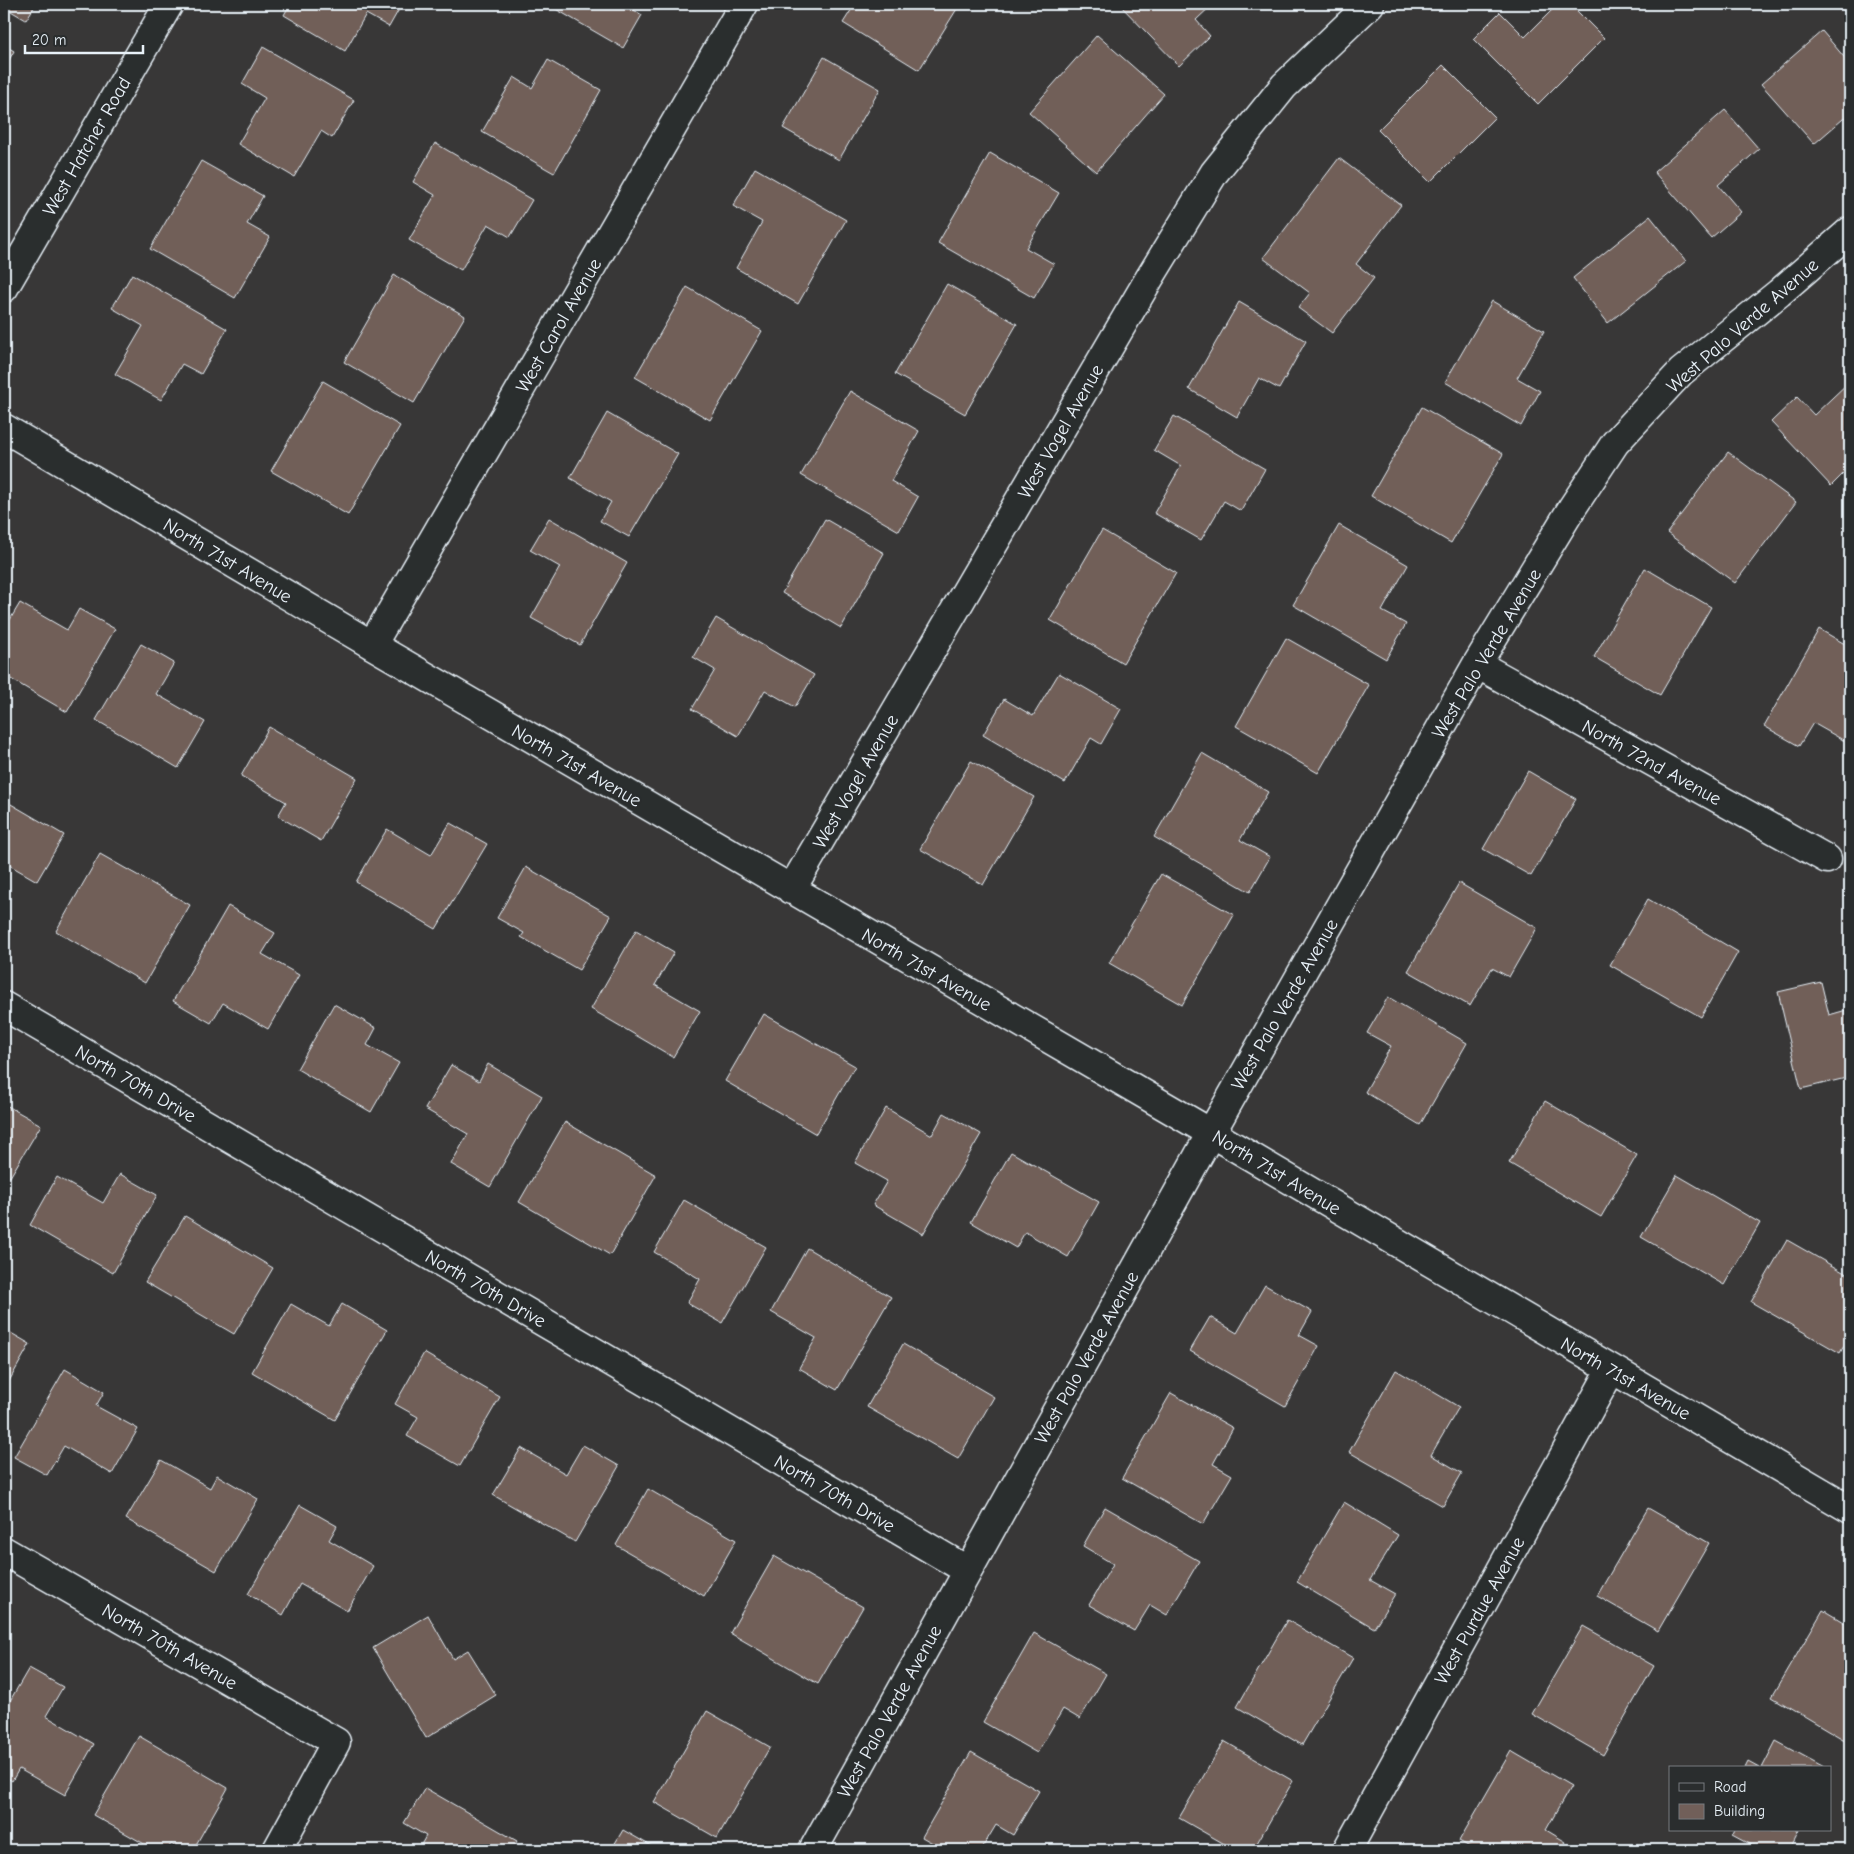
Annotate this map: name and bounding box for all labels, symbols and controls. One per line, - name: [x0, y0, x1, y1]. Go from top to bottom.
- scale bar: [25, 22, 142, 54]
- text: 20 m: [32, 31, 66, 49]
- street label: West Hatcher Road: [38, 73, 136, 220]
- street label: West Carol Avenue: [511, 254, 606, 397]
- street label: West Palo Verde Avenue: [1662, 254, 1823, 398]
- street label: West Vogel Avenue: [1013, 360, 1108, 503]
- street label: North 71st Avenue: [159, 514, 296, 608]
- street label: West Palo Verde Avenue: [1427, 565, 1546, 742]
- street label: West Vogel Avenue: [808, 710, 903, 853]
- street label: North 72nd Avenue: [1578, 715, 1725, 810]
- street label: North 71st Avenue: [508, 720, 645, 812]
- street label: West Palo Verde Avenue: [1227, 915, 1343, 1094]
- street label: North 71st Avenue: [858, 924, 995, 1016]
- street label: North 70th Drive: [71, 1040, 200, 1127]
- street label: North 71st Avenue: [1208, 1126, 1345, 1220]
- street label: North 70th Drive: [421, 1245, 550, 1332]
- street label: West Palo Verde Avenue: [1030, 1267, 1144, 1448]
- street label: North 71st Avenue: [1557, 1333, 1694, 1425]
- street label: North 70th Drive: [770, 1450, 899, 1537]
- street label: West Purdue Avenue: [1430, 1533, 1530, 1688]
- street label: North 70th Avenue: [98, 1599, 241, 1695]
- street label: West Palo Verde Avenue: [833, 1621, 947, 1802]
- legend: [1669, 1766, 1832, 1832]
- text: Road: [1714, 1778, 1746, 1796]
- text: Building: [1714, 1802, 1765, 1820]

